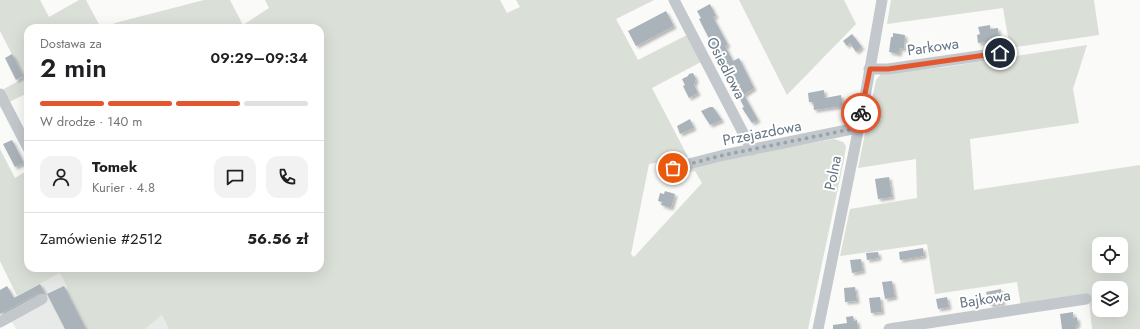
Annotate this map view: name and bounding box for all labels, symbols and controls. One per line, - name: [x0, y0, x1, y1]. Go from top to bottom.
- street label: Parkowa: [906, 32, 960, 62]
- street label: Osiedlowa: [701, 33, 751, 103]
- text: Dostawa za: [40, 34, 102, 53]
- pin: [983, 36, 1017, 70]
- icon: home: [989, 42, 1011, 64]
- text: 09:29–09:34: [211, 47, 308, 69]
- text: 2 min: [40, 49, 107, 87]
- courier: [841, 93, 881, 133]
- icon: bike: [850, 102, 872, 124]
- text: W drodze · 140 m: [40, 112, 142, 131]
- street label: Przejazdowa: [721, 115, 803, 151]
- pin: [656, 151, 690, 185]
- street label: Polna: [819, 154, 847, 192]
- button: person: [40, 156, 82, 198]
- text: Tomek: [92, 156, 137, 178]
- button: chat: [214, 156, 256, 198]
- button: phone: [266, 156, 308, 198]
- icon: bag: [662, 157, 684, 179]
- text: Kurier · 4.8: [92, 178, 155, 197]
- text: Zamówienie #2512: [40, 228, 162, 250]
- text: 56.56 zł: [247, 228, 308, 250]
- map controls: [1092, 237, 1128, 317]
- button: locate: [1092, 237, 1128, 273]
- button: layers: [1092, 281, 1128, 317]
- street label: Bajkowa: [958, 284, 1012, 314]

